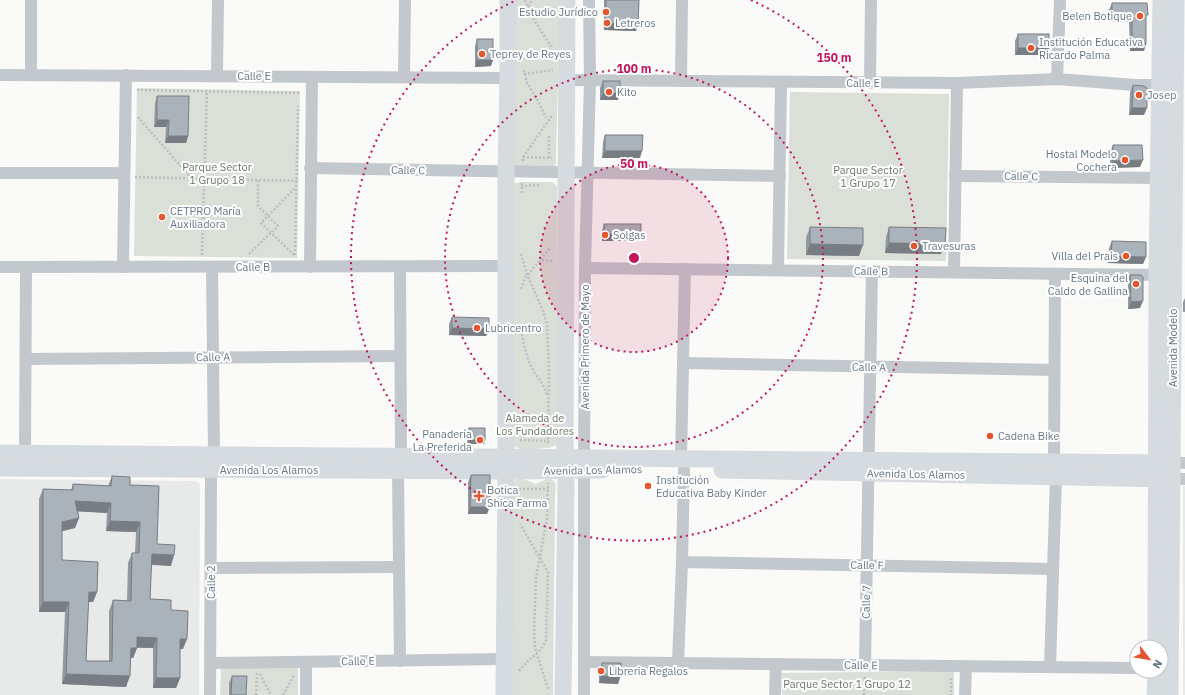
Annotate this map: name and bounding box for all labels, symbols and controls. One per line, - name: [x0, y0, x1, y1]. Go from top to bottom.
- place label: Estudio Jurídico: [519, 5, 598, 19]
- marker: Estudio Jurídico: [601, 7, 611, 17]
- place label: Belen Botique: [1062, 9, 1132, 23]
- marker: Belen Botique: [1135, 11, 1145, 21]
- place label: Letreros: [615, 16, 656, 30]
- marker: Letreros: [602, 18, 612, 28]
- place label: Institución Educativa Ricardo Palma: [1039, 35, 1143, 62]
- marker: Institución Educativa Ricardo Palma: [1026, 43, 1036, 53]
- place label: Teprey de Reyes: [490, 47, 571, 61]
- marker: Teprey de Reyes: [477, 49, 487, 59]
- text: 150 m: [816, 50, 852, 65]
- text: 100 m: [616, 61, 652, 76]
- street label: Calle E: [237, 69, 271, 83]
- street label: Calle E: [846, 76, 880, 90]
- place label: Kito: [617, 85, 637, 99]
- marker: Kito: [604, 87, 614, 97]
- place label: Josep: [1147, 88, 1177, 102]
- marker: Josep: [1134, 90, 1144, 100]
- place label: Hostal Modelo Cochera: [1046, 147, 1117, 174]
- marker: Hostal Modelo Cochera: [1120, 155, 1130, 165]
- text: 50 m: [620, 156, 648, 171]
- park label: Parque Sector 1 Grupo 18: [182, 160, 252, 187]
- street label: Calle C: [391, 163, 425, 177]
- park label: Parque Sector 1 Grupo 17: [833, 163, 903, 190]
- street label: Calle C: [1004, 169, 1038, 183]
- place label: CETPRO María Auxiliadora: [170, 204, 241, 231]
- marker: CETPRO María Auxiliadora: [157, 212, 167, 222]
- place label: Solgas: [613, 228, 646, 242]
- marker: Solgas: [600, 230, 610, 240]
- place label: Travesuras: [922, 239, 976, 253]
- marker: Travesuras: [909, 241, 919, 251]
- place label: Villa del Prais: [1052, 249, 1118, 263]
- centre of rings: [627, 251, 641, 265]
- marker: Villa del Prais: [1121, 251, 1131, 261]
- street label: Calle B: [236, 260, 270, 274]
- street label: Calle B: [854, 264, 888, 278]
- place label: Esquina del Caldo de Gallina: [1048, 271, 1128, 298]
- marker: Esquina del Caldo de Gallina: [1131, 279, 1141, 289]
- street label: Avenida Primero de Mayo: [578, 284, 592, 410]
- street label: Avenida Modelo: [1166, 309, 1180, 387]
- place label: Lubricentro: [485, 321, 542, 335]
- marker: Lubricentro: [472, 323, 482, 333]
- street label: Calle A: [196, 350, 230, 364]
- street label: Calle A: [852, 360, 886, 374]
- park label: Alameda de Los Fundadores: [496, 411, 574, 438]
- place label: Panadería La Preferida: [413, 427, 472, 454]
- place label: Cadena Bike: [998, 429, 1059, 443]
- marker: Cadena Bike: [985, 431, 995, 441]
- marker: Panadería La Preferida: [475, 435, 485, 445]
- street label: Avenida Los Alamos: [544, 462, 642, 478]
- street label: Avenida Los Alamos: [220, 463, 318, 477]
- street label: Avenida Los Alamos: [867, 466, 965, 482]
- place label: Institución Educativa Baby Kinder: [656, 473, 767, 500]
- marker: Institución Educativa Baby Kinder: [643, 481, 653, 491]
- place label: Botica Shica Farma: [487, 483, 548, 510]
- marker: Botica Shica Farma: [474, 491, 484, 501]
- street label: Calle F: [850, 558, 884, 572]
- street label: Calle 2: [204, 565, 218, 599]
- street label: Calle 7: [859, 585, 873, 619]
- north arrow: [1129, 639, 1169, 679]
- street label: Calle E: [341, 654, 375, 668]
- text: N: [1150, 657, 1166, 671]
- street label: Calle E: [844, 658, 878, 672]
- place label: Libreria Regalos: [609, 664, 688, 678]
- marker: Libreria Regalos: [596, 666, 606, 676]
- park label: Parque Sector 1 Grupo 12: [783, 677, 911, 691]

